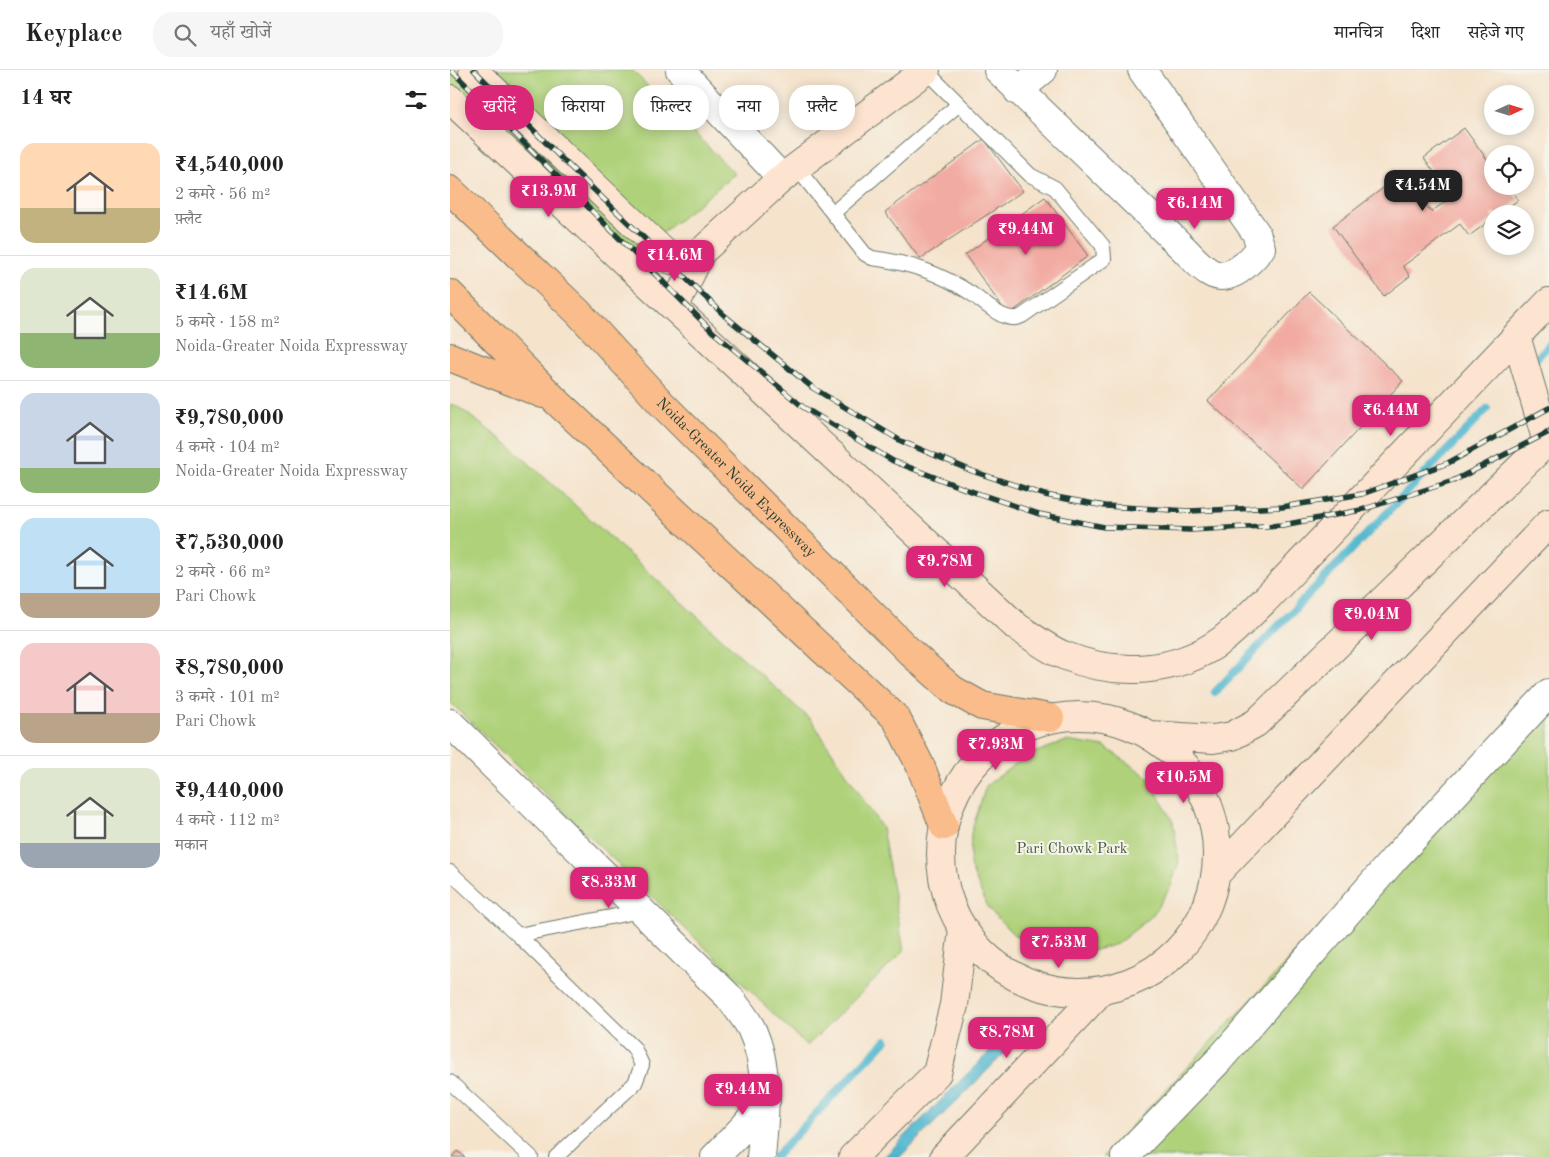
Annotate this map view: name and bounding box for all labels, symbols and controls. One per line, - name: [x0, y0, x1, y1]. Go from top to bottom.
- search box: [153, 12, 503, 57]
- icon: search: [171, 21, 199, 49]
- text: Keyplace: [25, 23, 123, 47]
- text: यहाँ खोजें: [211, 24, 272, 43]
- text: मानचित्र: [1334, 24, 1383, 42]
- text: दिशा: [1411, 24, 1440, 42]
- text: सहेजे गए: [1468, 24, 1524, 42]
- chip: खरीदें: [465, 85, 534, 130]
- chip: किराया: [544, 85, 623, 130]
- chip: फ़िल्टर: [633, 85, 709, 130]
- chip: नया: [719, 85, 779, 130]
- chip: फ़्लैट: [789, 85, 855, 130]
- north arrow: [1484, 85, 1534, 135]
- map controls: [1484, 85, 1534, 255]
- icon: filters: [402, 86, 430, 114]
- text: 14 घर: [20, 88, 71, 109]
- button: locate: [1484, 145, 1534, 195]
- text: ₹4,540,000: [175, 155, 284, 176]
- icon: home: [60, 163, 120, 223]
- pin: ₹4.54M: [1382, 170, 1464, 212]
- pin: ₹13.9M: [508, 176, 590, 218]
- text: ₹4.54M: [1395, 178, 1451, 194]
- text: ₹13.9M: [521, 184, 577, 200]
- text: 2 कमरे · 56 m²: [175, 187, 270, 203]
- pin: ₹6.14M: [1154, 188, 1236, 230]
- text: ₹6.14M: [1167, 196, 1223, 212]
- button: layers: [1484, 205, 1534, 255]
- text: फ़्लैट: [175, 212, 202, 228]
- pin: ₹9.44M: [985, 214, 1067, 256]
- text: ₹9.44M: [998, 222, 1054, 238]
- pin: ₹14.6M: [634, 240, 716, 282]
- text: ₹14.6M: [647, 248, 703, 264]
- text: ₹14.6M: [175, 283, 248, 304]
- icon: home: [60, 288, 120, 348]
- text: 5 कमरे · 158 m²: [175, 315, 280, 331]
- text: Noida-Greater Noida Expressway: [175, 339, 408, 355]
- pin: ₹6.44M: [1350, 394, 1432, 437]
- street label: Noida-Greater Noida Expressway: [653, 395, 819, 561]
- text: ₹6.44M: [1363, 403, 1419, 419]
- text: ₹9,780,000: [175, 408, 284, 429]
- icon: home: [60, 413, 120, 473]
- text: 4 कमरे · 104 m²: [175, 440, 280, 456]
- text: Noida-Greater Noida Expressway: [175, 464, 408, 480]
- text: ₹7,530,000: [175, 533, 284, 554]
- icon: home: [60, 538, 120, 598]
- pin: ₹9.78M: [904, 546, 986, 588]
- text: ₹9.78M: [917, 554, 973, 570]
- text: 2 कमरे · 66 m²: [175, 565, 270, 581]
- text: Pari Chowk: [175, 589, 256, 605]
- pin: ₹9.04M: [1331, 598, 1413, 641]
- text: ₹9.04M: [1344, 607, 1400, 623]
- text: ₹8,780,000: [175, 658, 284, 679]
- icon: home: [60, 663, 120, 723]
- text: 3 कमरे · 101 m²: [175, 690, 280, 706]
- text: Pari Chowk: [175, 714, 256, 730]
- pin: ₹7.93M: [955, 728, 1037, 771]
- text: ₹7.93M: [968, 737, 1024, 753]
- pin: ₹10.5M: [1143, 762, 1225, 804]
- text: ₹10.5M: [1156, 770, 1212, 786]
- text: ₹9,440,000: [175, 781, 284, 802]
- icon: home: [60, 788, 120, 848]
- text: 4 कमरे · 112 m²: [175, 813, 280, 829]
- text: मकान: [175, 838, 207, 854]
- park label: Pari Chowk Park: [1016, 842, 1128, 857]
- pin: ₹8.33M: [568, 866, 650, 909]
- text: ₹8.33M: [581, 875, 637, 891]
- pin: ₹7.53M: [1018, 926, 1100, 969]
- text: ₹7.53M: [1031, 935, 1087, 951]
- pin: ₹8.78M: [966, 1016, 1048, 1059]
- text: ₹8.78M: [979, 1025, 1035, 1041]
- pin: ₹9.44M: [702, 1074, 784, 1116]
- text: ₹9.44M: [715, 1082, 771, 1098]

